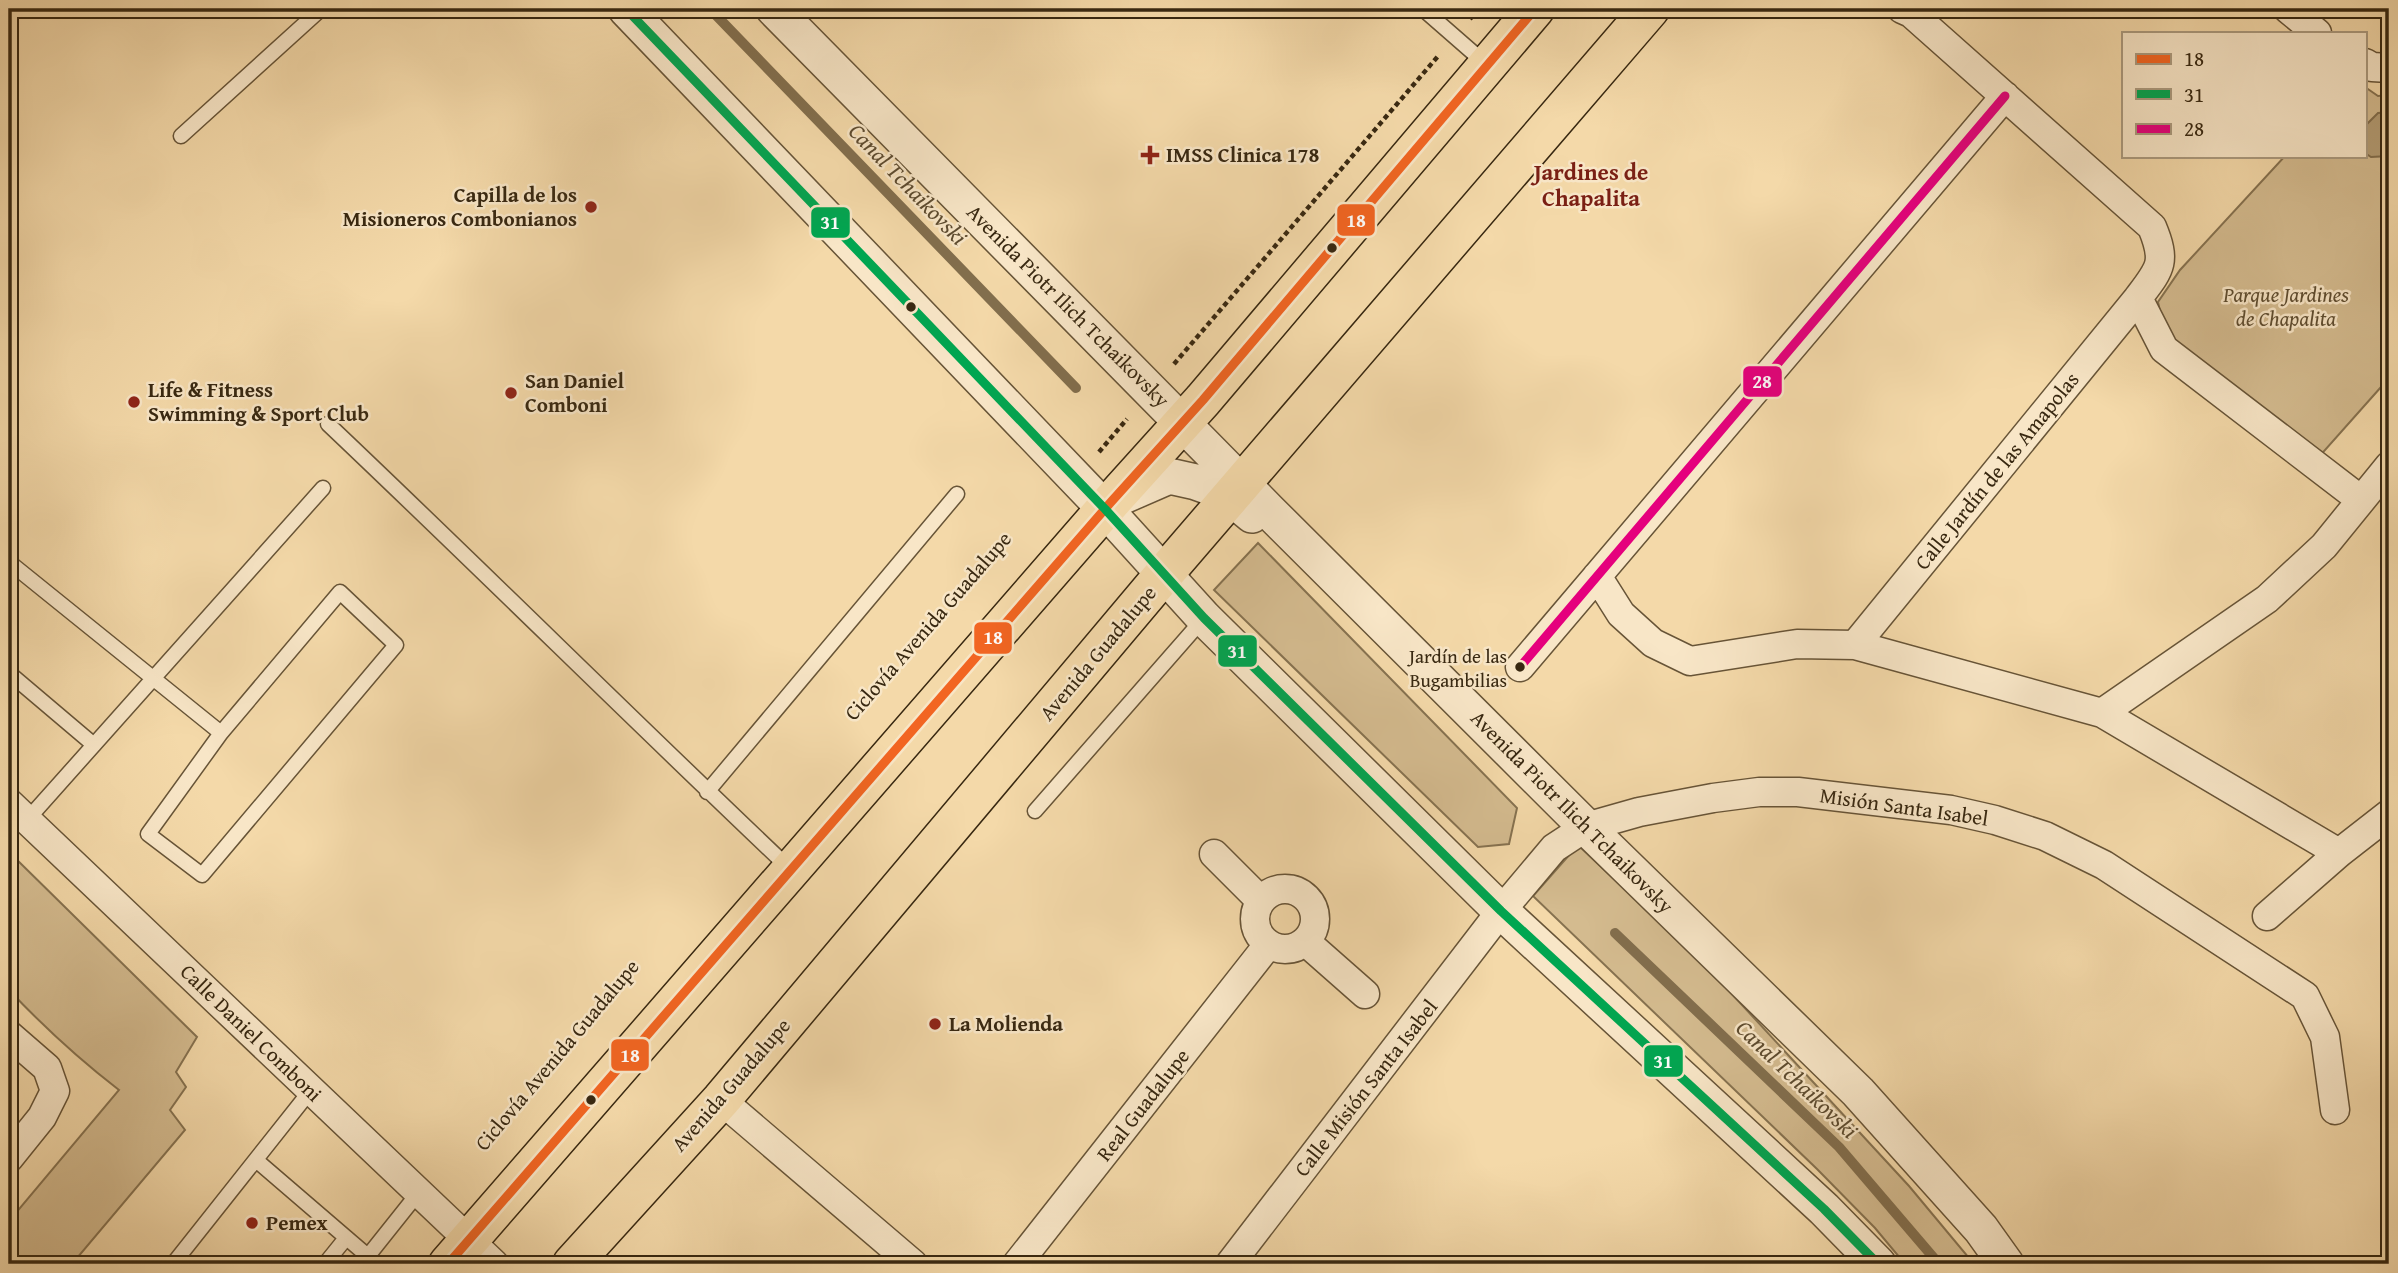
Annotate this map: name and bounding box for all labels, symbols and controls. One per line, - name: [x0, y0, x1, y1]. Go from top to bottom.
- legend: [2122, 32, 2366, 158]
- text: 18: [2184, 43, 2204, 74]
- text: 31: [2184, 79, 2204, 110]
- text: 28: [2184, 113, 2204, 144]
- water label: Canal Tchaikovski: [841, 115, 975, 252]
- place label: IMSS Clinica 178: [1166, 139, 1319, 170]
- marker: IMSS Clinica 178: [1140, 145, 1160, 165]
- district label: Jardines de Chapalita: [1530, 155, 1648, 214]
- place label: Capilla de los Misioneros Combonianos: [343, 179, 577, 234]
- street label: Avenida Piotr Ilich Tchaikovsky: [960, 197, 1177, 415]
- marker: Capilla de los Misioneros Combonianos: [583, 199, 599, 215]
- line badge: 18: [1336, 203, 1376, 237]
- line badge: 31: [810, 206, 851, 239]
- text: 18: [1346, 206, 1366, 234]
- text: 31: [820, 208, 840, 236]
- unlabelled marker: [1325, 241, 1339, 255]
- park label: Parque Jardines de Chapalita: [2222, 279, 2349, 334]
- unlabelled marker: [904, 300, 918, 314]
- place label: San Daniel Comboni: [525, 365, 625, 420]
- line badge: 28: [1742, 365, 1783, 398]
- street label: Calle Jardín de las Amapolas: [1907, 365, 2086, 576]
- text: 28: [1752, 367, 1772, 395]
- place label: Life & Fitness Swimming & Sport Club: [148, 374, 369, 429]
- marker: San Daniel Comboni: [503, 385, 519, 401]
- marker: Life & Fitness Swimming & Sport Club: [126, 394, 142, 410]
- street label: Ciclovía Avenida Guadalupe: [837, 524, 1019, 727]
- street label: Avenida Guadalupe: [1032, 578, 1164, 727]
- line badge: 18: [973, 621, 1013, 655]
- text: 18: [983, 623, 1003, 651]
- line badge: 31: [1217, 634, 1258, 668]
- text: 31: [1227, 637, 1247, 665]
- place label: Jardín de las Bugambilias: [1407, 642, 1507, 694]
- marker: Jardín de las Bugambilias: [1513, 660, 1527, 674]
- street label: Avenida Piotr Ilich Tchaikovsky: [1464, 703, 1681, 921]
- street label: Misión Santa Isabel: [1818, 779, 1990, 834]
- street label: Ciclovía Avenida Guadalupe: [467, 952, 646, 1157]
- street label: Calle Daniel Comboni: [173, 957, 329, 1109]
- street label: Calle Misión Santa Isabel: [1286, 992, 1445, 1183]
- place label: La Molienda: [949, 1008, 1063, 1039]
- street label: Avenida Guadalupe: [664, 1011, 798, 1158]
- water label: Canal Tchaikovski: [1729, 1012, 1866, 1146]
- marker: La Molienda: [927, 1016, 943, 1032]
- line badge: 18: [610, 1038, 650, 1072]
- text: 18: [620, 1041, 640, 1069]
- street label: Real Guadalupe: [1089, 1042, 1197, 1168]
- line badge: 31: [1643, 1044, 1684, 1078]
- text: 31: [1653, 1047, 1673, 1075]
- unlabelled marker: [584, 1093, 598, 1107]
- place label: Pemex: [266, 1207, 328, 1238]
- marker: Pemex: [244, 1215, 260, 1231]

